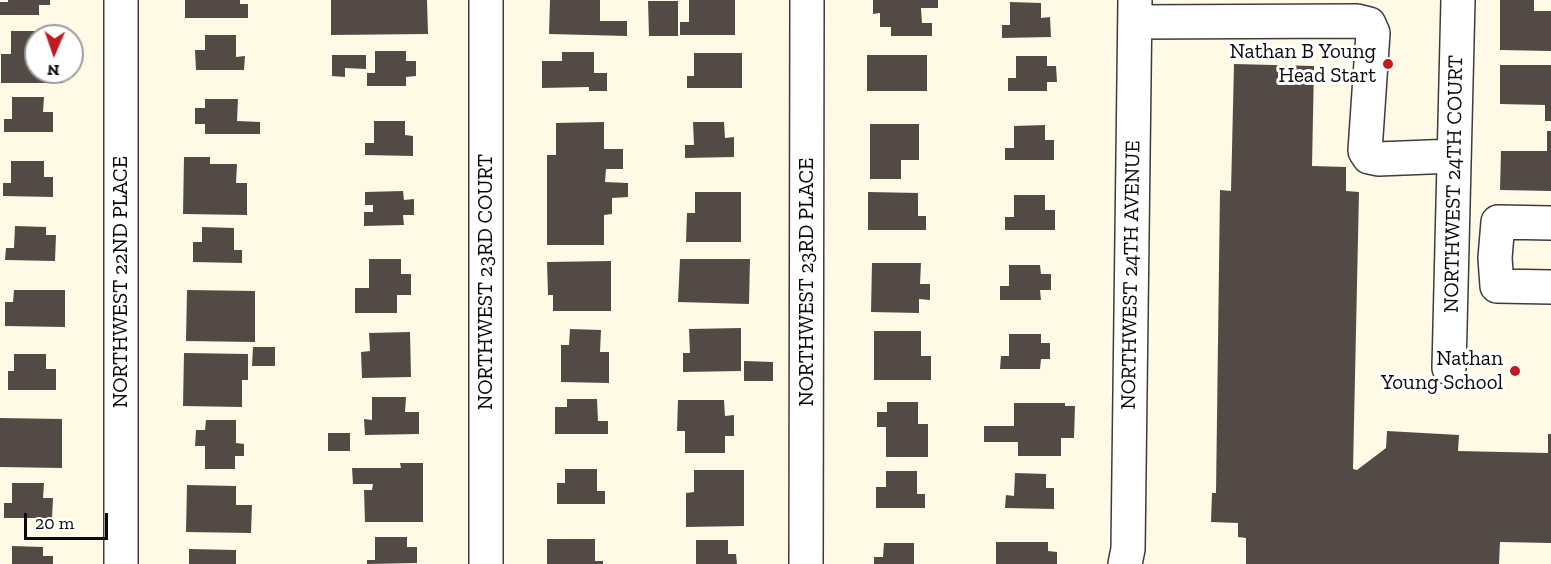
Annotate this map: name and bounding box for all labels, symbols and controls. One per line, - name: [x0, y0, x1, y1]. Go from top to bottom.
- north arrow: [24, 24, 84, 84]
- place label: Nathan B Young Head Start: [1230, 39, 1376, 89]
- street label: NORTHWEST 24TH COURT: [1439, 55, 1469, 313]
- marker: Nathan B Young Head Start: [1381, 57, 1395, 71]
- text: N: [47, 61, 60, 80]
- street label: NORTHWEST 24TH AVENUE: [1116, 140, 1146, 410]
- street label: NORTHWEST 23RD COURT: [473, 154, 499, 410]
- street label: NORTHWEST 22ND PLACE: [108, 156, 134, 408]
- street label: NORTHWEST 23RD PLACE: [794, 158, 820, 406]
- place label: Nathan Young School: [1381, 346, 1503, 396]
- marker: Nathan Young School: [1508, 364, 1522, 378]
- scale bar: [27, 501, 111, 539]
- text: 20 m: [35, 512, 74, 534]

